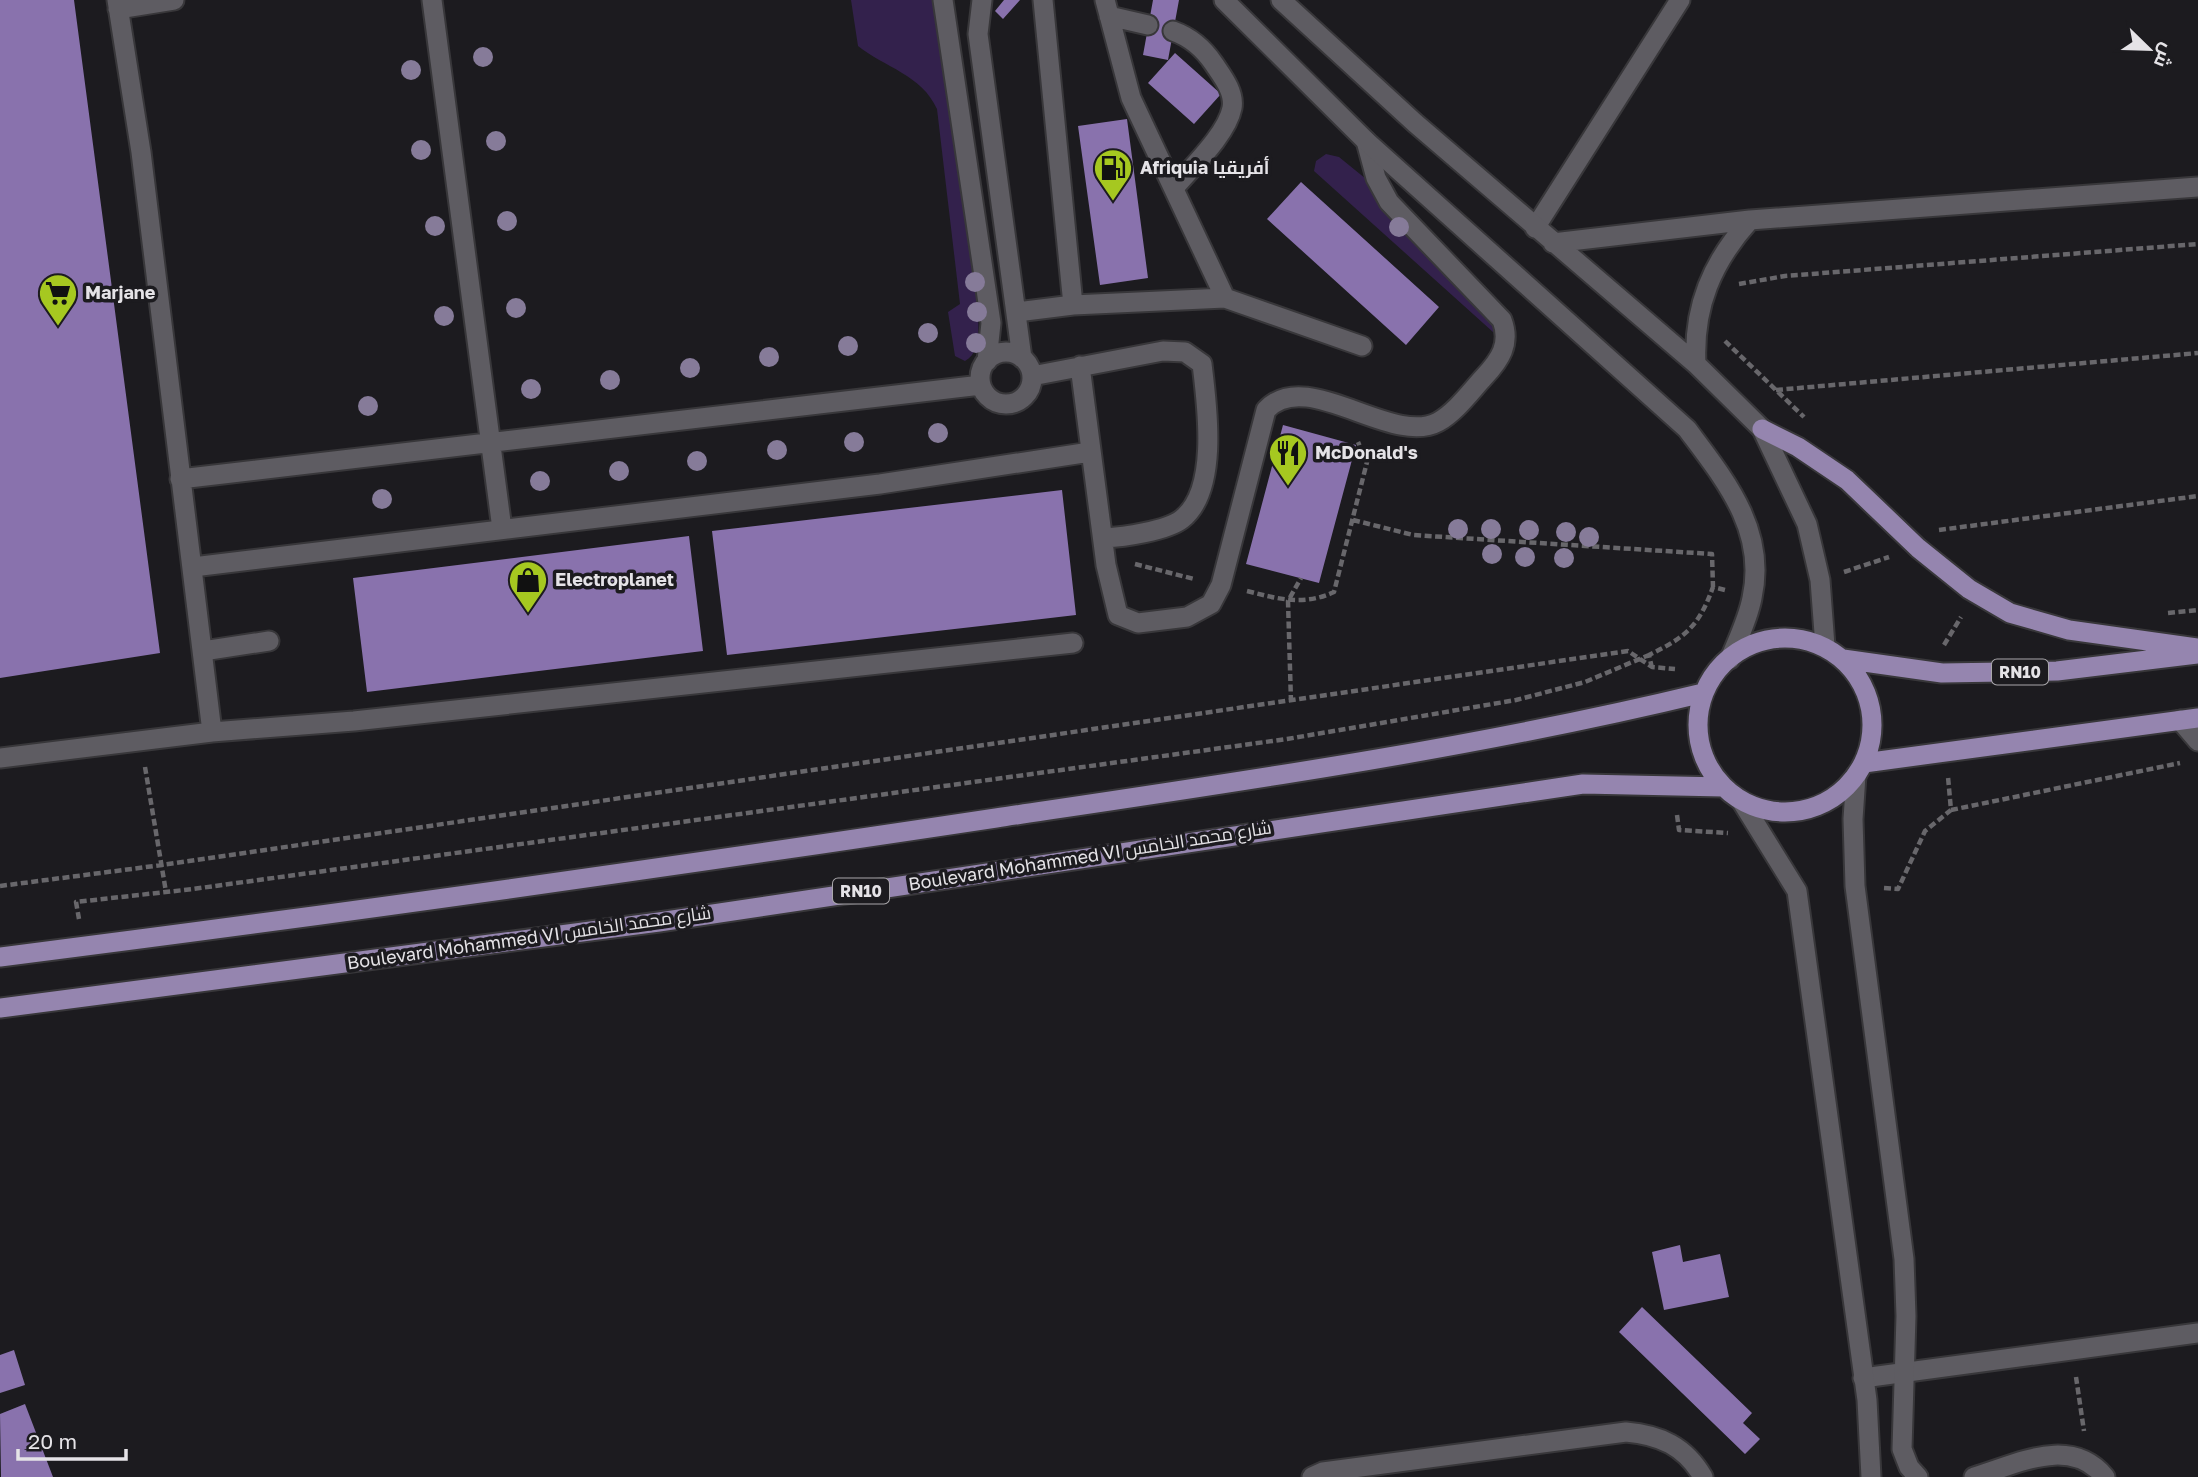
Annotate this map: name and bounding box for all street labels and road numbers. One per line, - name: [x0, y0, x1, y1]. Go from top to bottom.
- road number: RN10: [1992, 660, 2048, 684]
- street label: Boulevard Mohammed VI شارع محمد الخامس: [907, 815, 1273, 897]
- road number: RN10: [833, 878, 889, 904]
- street label: Boulevard Mohammed VI شارع محمد الخامس: [346, 901, 712, 975]

